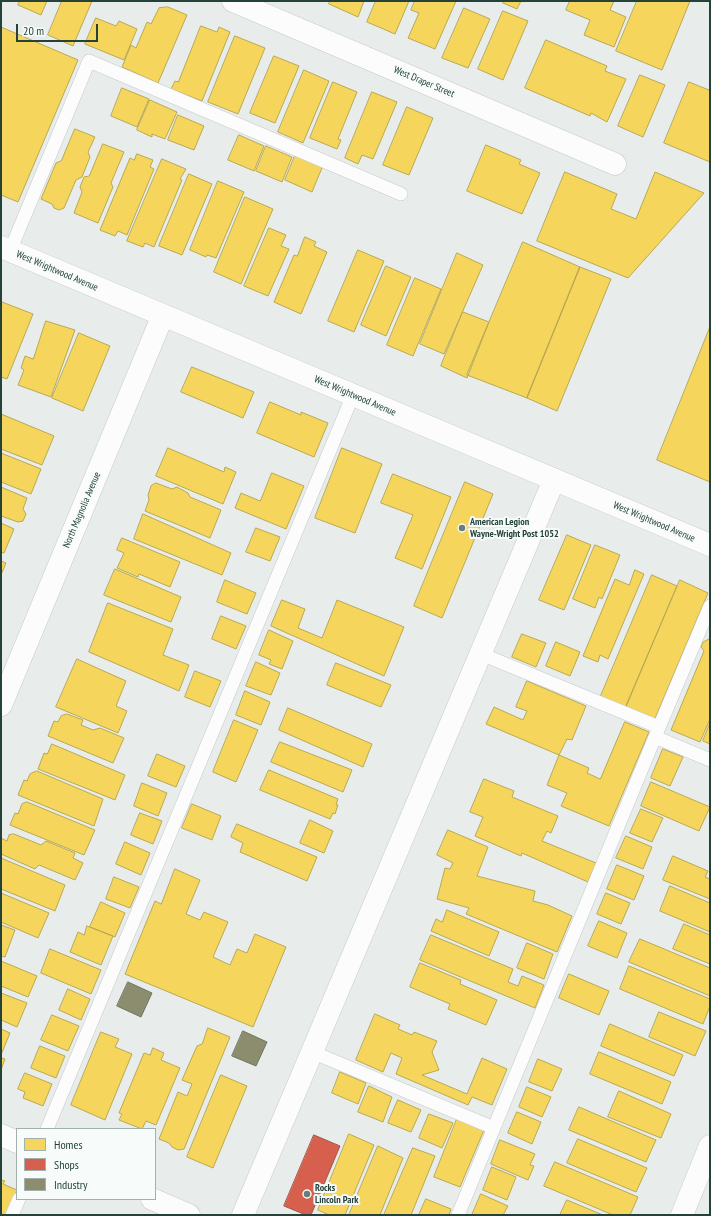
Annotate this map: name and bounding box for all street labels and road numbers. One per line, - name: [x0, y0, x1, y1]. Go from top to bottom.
- street label: West Draper Street: [392, 64, 456, 100]
- street label: West Wrightwood Avenue: [14, 248, 100, 294]
- street label: West Wrightwood Avenue: [312, 373, 398, 419]
- street label: North Magnolia Avenue: [61, 470, 103, 550]
- street label: West Wrightwood Avenue: [611, 499, 697, 545]

